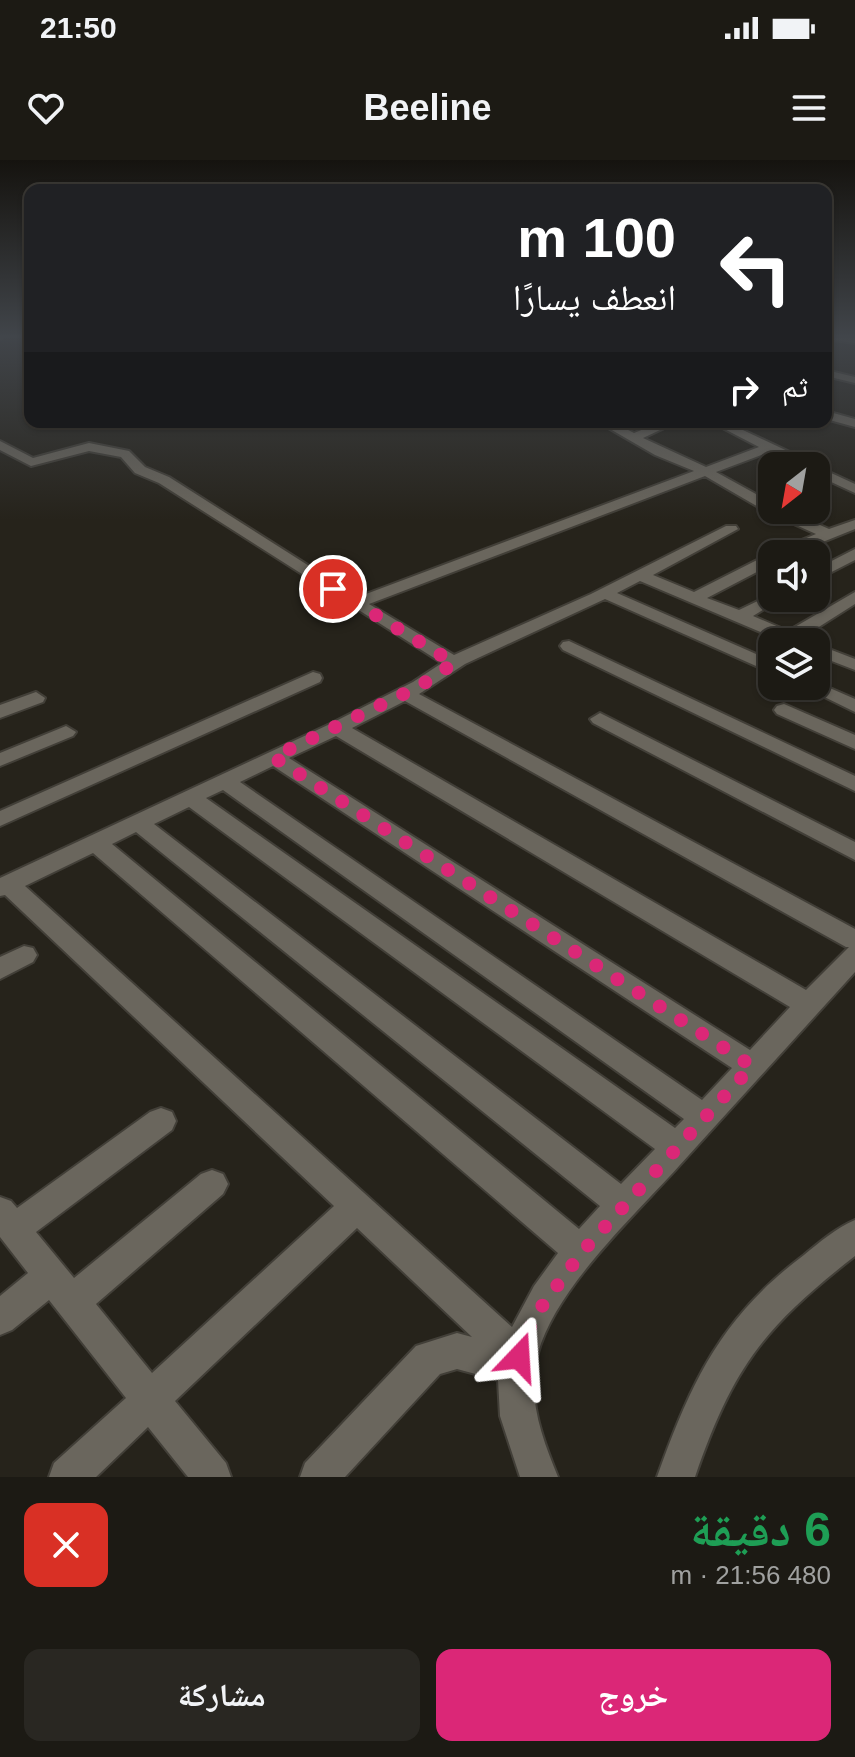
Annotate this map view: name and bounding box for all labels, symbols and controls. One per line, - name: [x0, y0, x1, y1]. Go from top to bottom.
- text: 21:50: [40, 11, 117, 44]
- icon: heart: [24, 86, 68, 130]
- icon: menu: [787, 86, 831, 130]
- text: Beeline: [363, 87, 492, 128]
- text: 100 m: [517, 206, 676, 269]
- icon: left: [704, 216, 808, 320]
- text: انعطف يسارًا: [513, 277, 676, 318]
- icon: right: [722, 368, 766, 412]
- text: ثم: [782, 370, 808, 403]
- north arrow: [758, 452, 830, 524]
- map controls: [758, 452, 830, 700]
- button: sound: [758, 540, 830, 612]
- pin: [299, 555, 367, 623]
- icon: arrive: [311, 567, 355, 611]
- button: layers: [758, 628, 830, 700]
- position arrow: [477, 1315, 561, 1399]
- button: close: [24, 1503, 108, 1587]
- text: 6 دقيقة: [690, 1503, 831, 1556]
- text: 480 m · 21:56: [671, 1560, 831, 1590]
- button: مشاركة: [24, 1649, 420, 1741]
- button: خروج: [436, 1649, 831, 1741]

